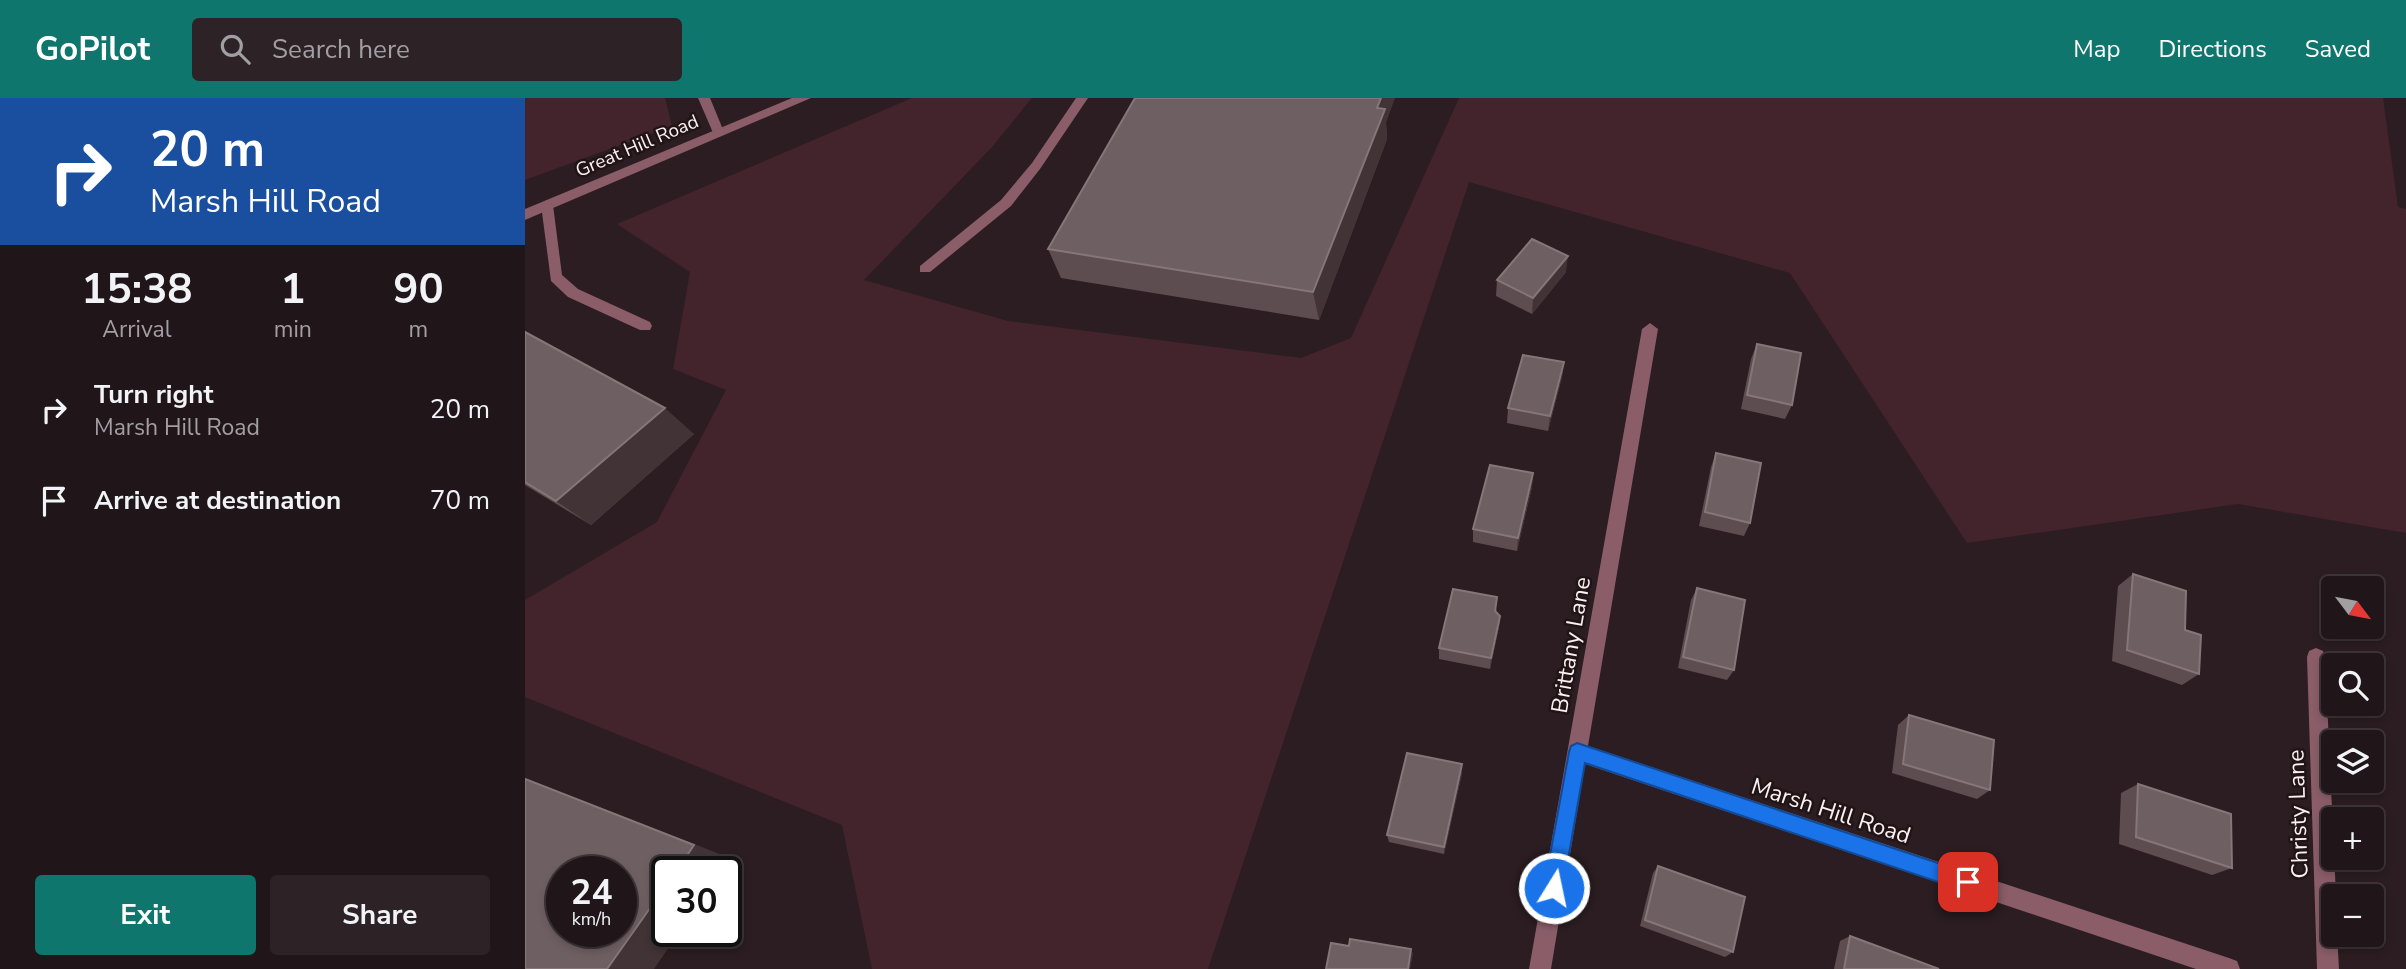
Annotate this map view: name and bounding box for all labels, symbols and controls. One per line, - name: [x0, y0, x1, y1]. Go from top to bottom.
- search box: [192, 18, 682, 81]
- text: GoPilot: [35, 27, 150, 72]
- icon: search: [216, 30, 254, 68]
- text: Search here: [272, 32, 410, 67]
- text: Map: [2073, 33, 2120, 65]
- text: Directions: [2158, 33, 2267, 65]
- text: Saved: [2305, 33, 2371, 65]
- street label: Great Hill Road: [571, 108, 703, 184]
- text: 20 m: [150, 116, 265, 183]
- icon: right: [35, 126, 126, 217]
- text: Marsh Hill Road: [150, 180, 381, 223]
- text: 15:38: [81, 261, 193, 318]
- text: 1: [280, 261, 305, 318]
- text: 90: [393, 261, 444, 318]
- text: Arrival: [102, 314, 172, 345]
- text: min: [274, 314, 312, 345]
- text: m: [409, 314, 428, 345]
- text: Turn right: [94, 377, 213, 412]
- icon: right: [35, 391, 73, 429]
- text: 20 m: [430, 392, 490, 427]
- text: Marsh Hill Road: [94, 412, 260, 443]
- icon: arrive: [35, 482, 73, 520]
- text: Arrive at destination: [94, 483, 341, 518]
- text: 70 m: [430, 483, 490, 518]
- street label: Brittany Lane: [1544, 574, 1598, 716]
- north arrow: [2321, 576, 2383, 639]
- map controls: [2321, 576, 2384, 947]
- button: search: [2321, 653, 2384, 716]
- button: layers: [2321, 730, 2384, 793]
- street label: Christy Lane: [2280, 749, 2316, 879]
- street label: Marsh Hill Road: [1747, 771, 1915, 851]
- button: +: [2321, 807, 2384, 870]
- position arrow: [1517, 851, 1591, 925]
- pin: [1938, 852, 1998, 912]
- speed limit sign: 30: [651, 856, 742, 947]
- icon: arrive: [1949, 863, 1987, 901]
- text: 24: [570, 869, 613, 916]
- button: Exit: [35, 875, 256, 955]
- button: Share: [270, 875, 490, 955]
- button: −: [2321, 884, 2384, 947]
- text: km/h: [572, 907, 611, 931]

